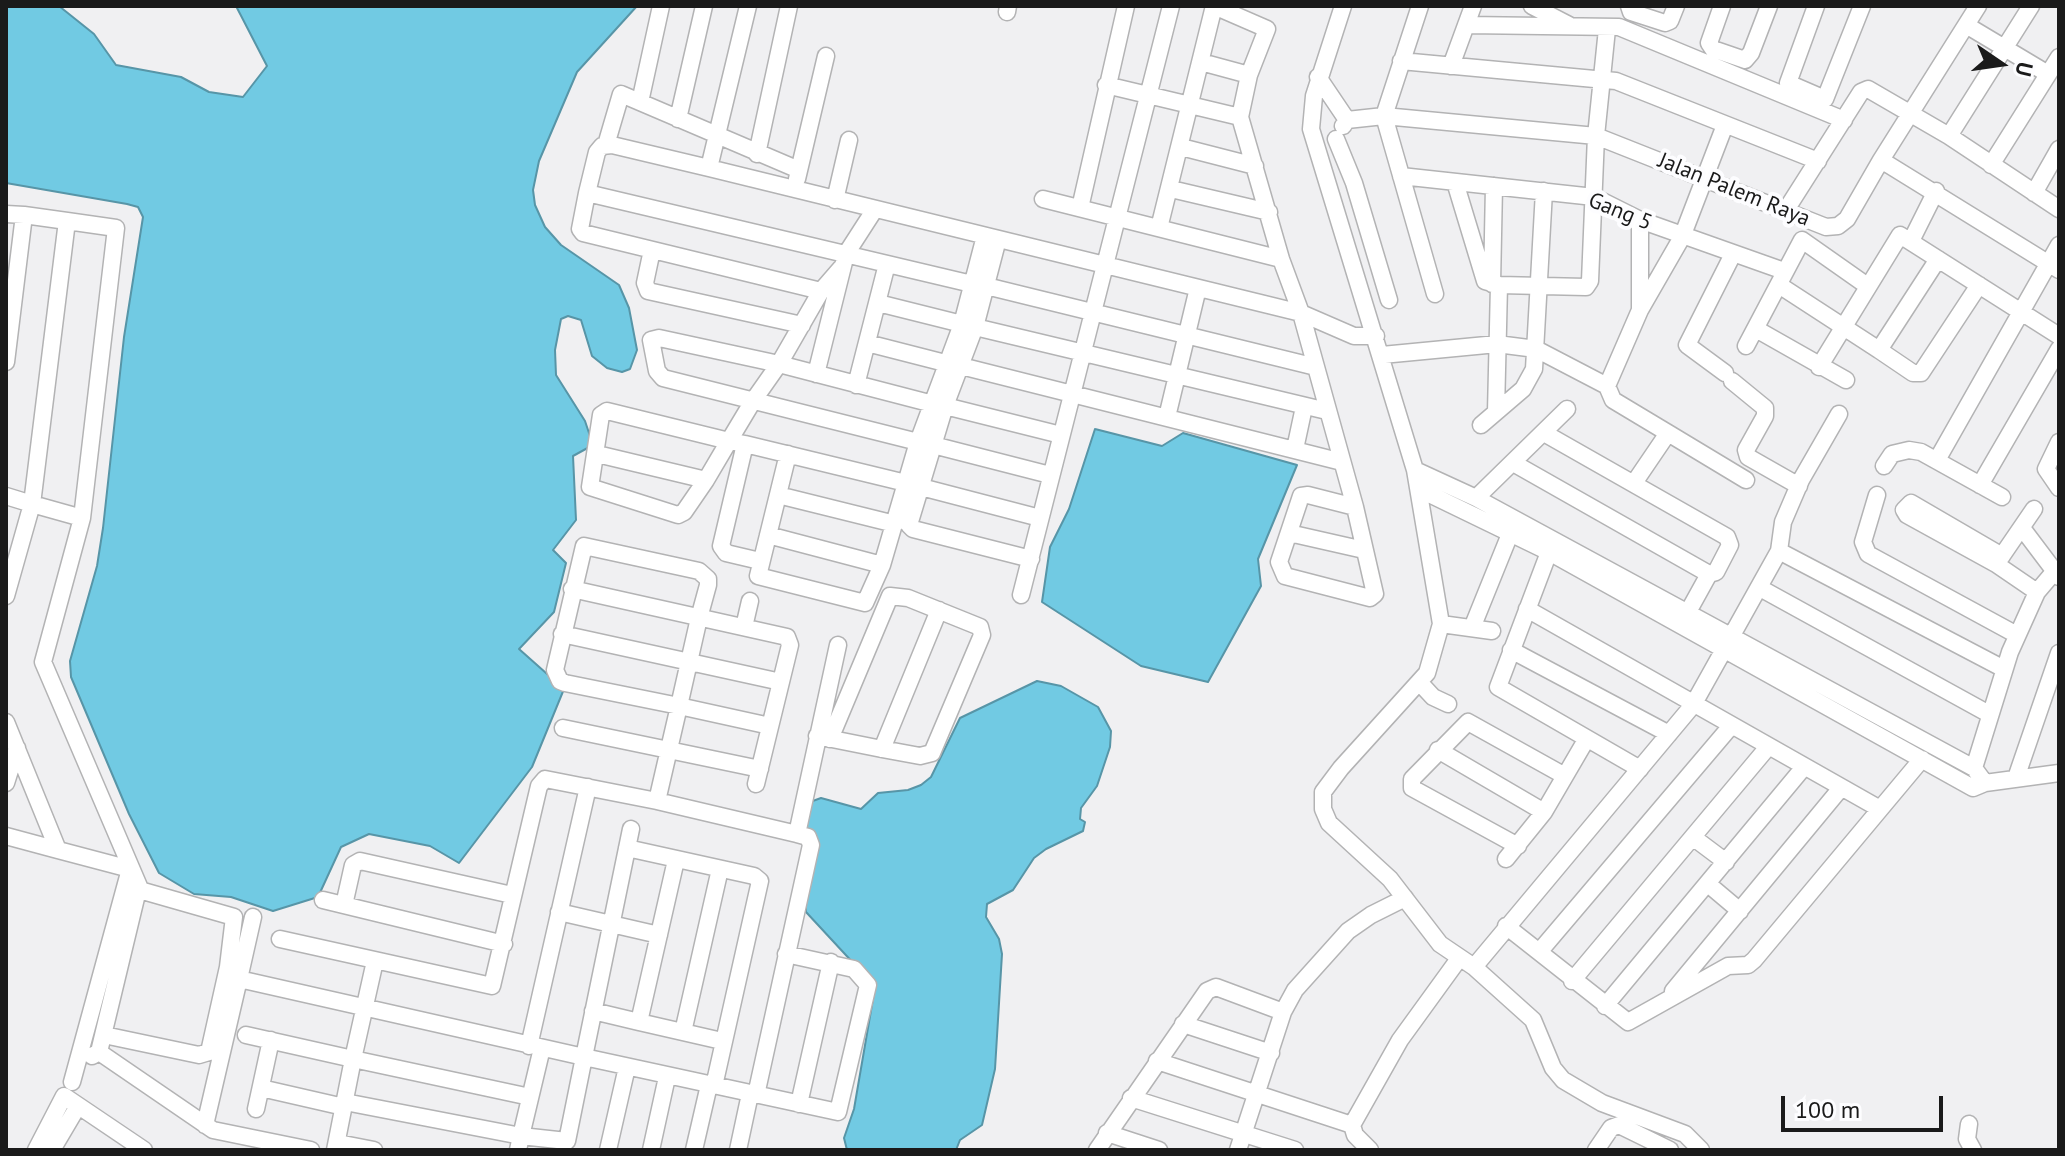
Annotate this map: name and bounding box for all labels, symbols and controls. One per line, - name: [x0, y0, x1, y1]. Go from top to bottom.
- north arrow: [1961, 24, 2041, 104]
- text: U: [2009, 60, 2040, 79]
- street label: Jalan Palem Raya: [1654, 148, 1814, 232]
- street label: Gang 5: [1584, 187, 1656, 237]
- scale bar: [1785, 1080, 1947, 1130]
- text: 100 m: [1795, 1094, 1860, 1125]

